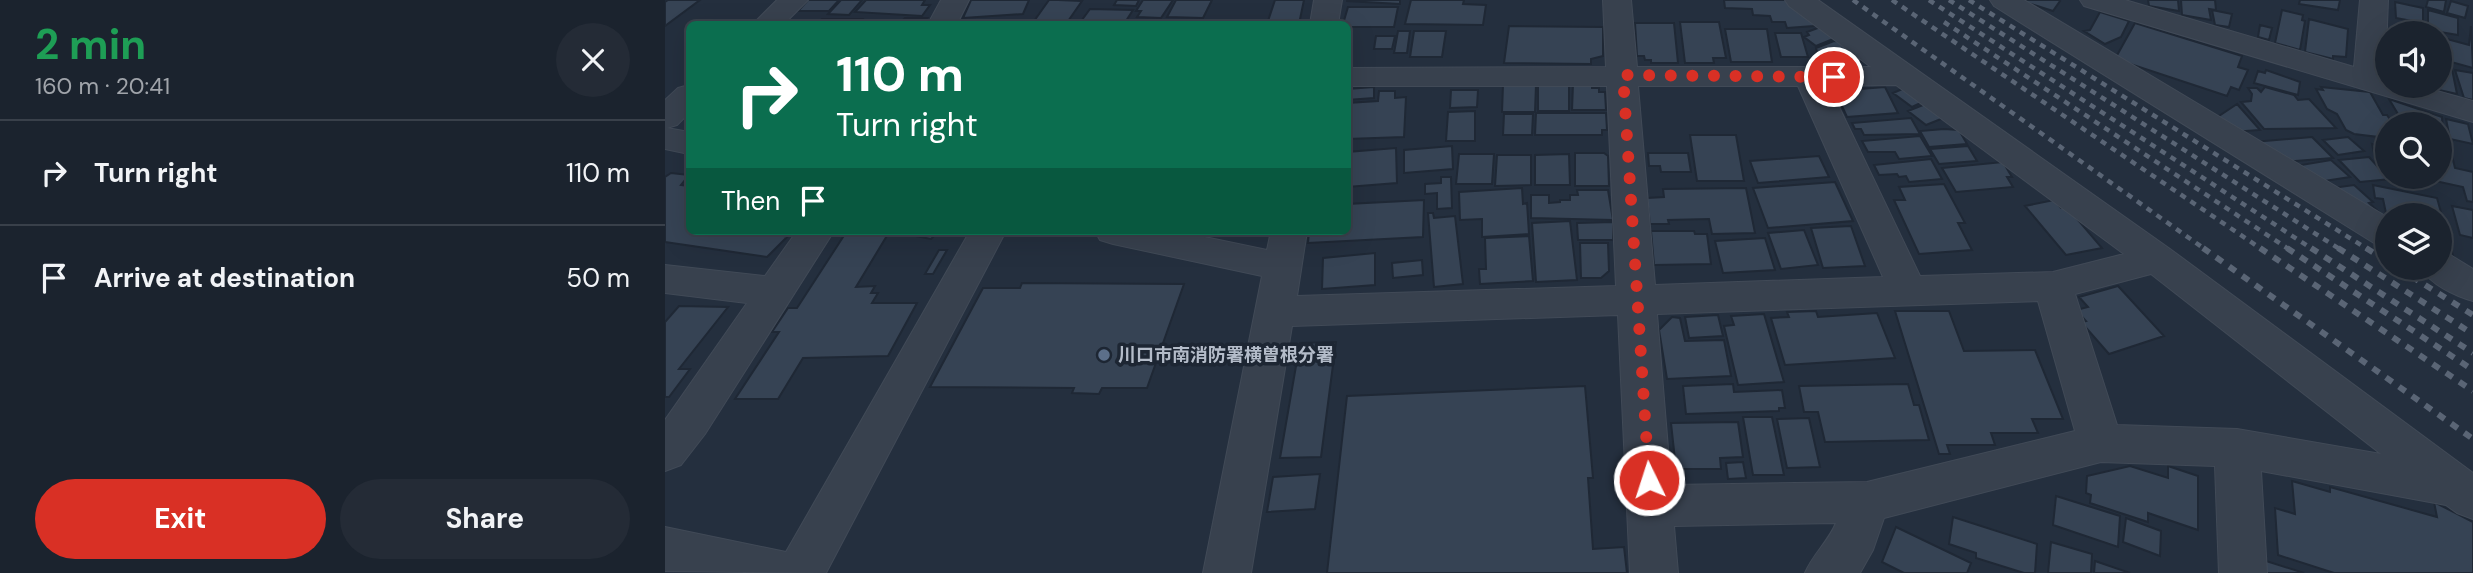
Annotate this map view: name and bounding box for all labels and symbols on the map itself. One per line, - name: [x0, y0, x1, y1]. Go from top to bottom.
- pin: [1804, 47, 1864, 107]
- place label: 川口市南消防署横曽根分署: [1118, 343, 1334, 367]
- marker: 川口市南消防署横曽根分署: [1096, 347, 1112, 363]
- position arrow: [1612, 443, 1686, 517]

